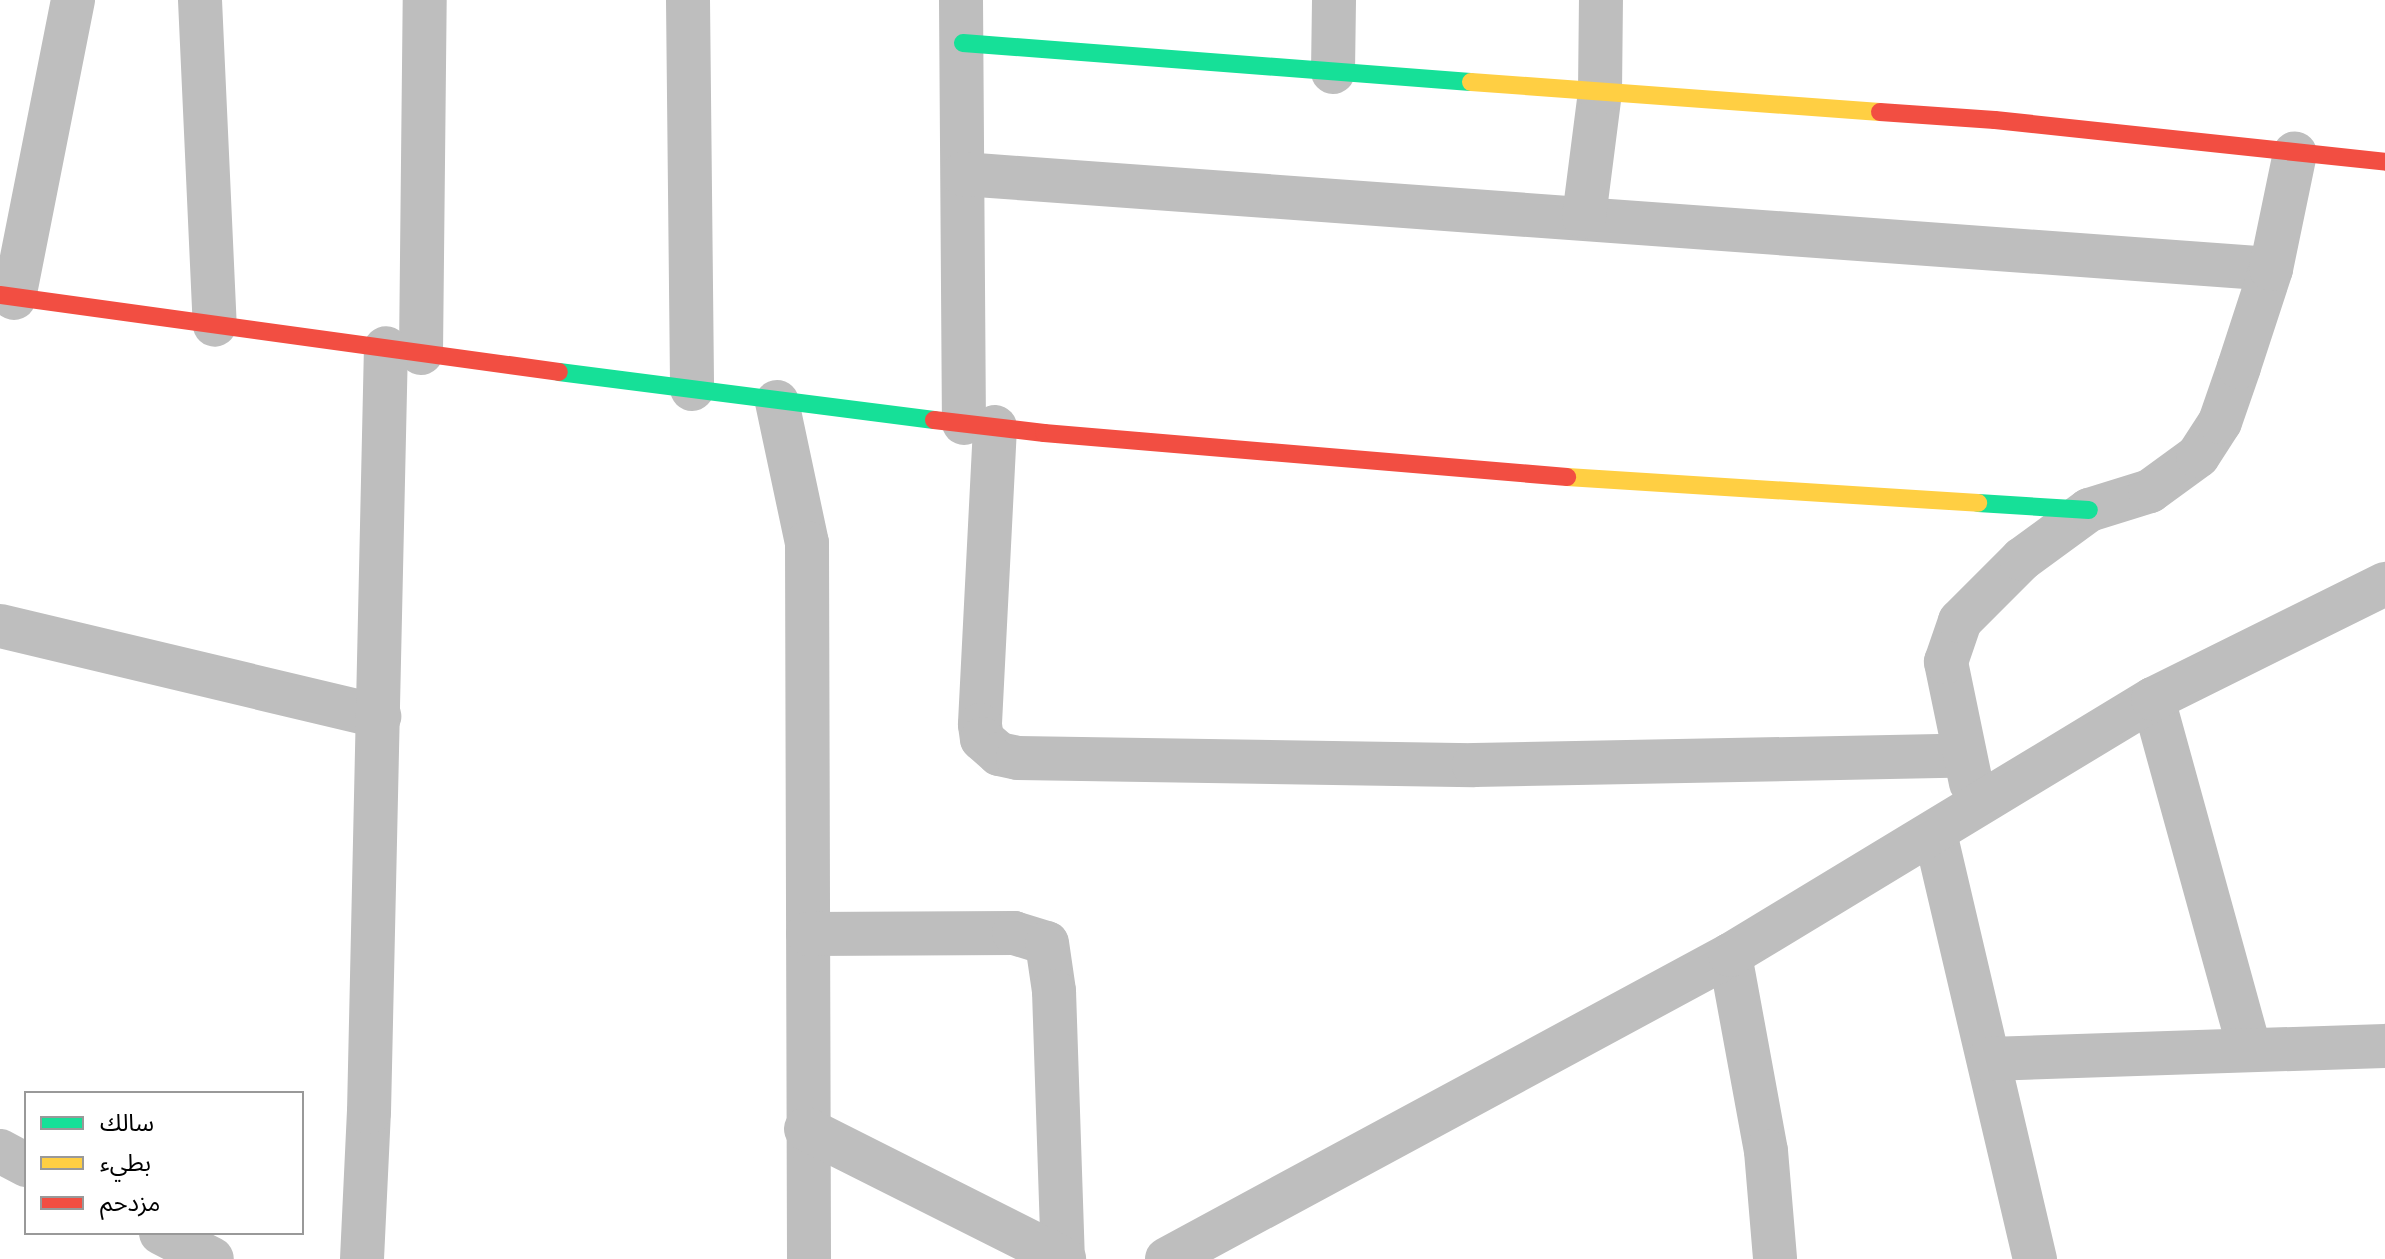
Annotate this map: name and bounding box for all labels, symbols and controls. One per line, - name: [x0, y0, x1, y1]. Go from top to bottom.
- legend: [24, 1091, 304, 1235]
- text: سالك: [100, 1107, 154, 1137]
- text: بطيء: [100, 1147, 151, 1177]
- text: مزدحم: [100, 1187, 160, 1217]

